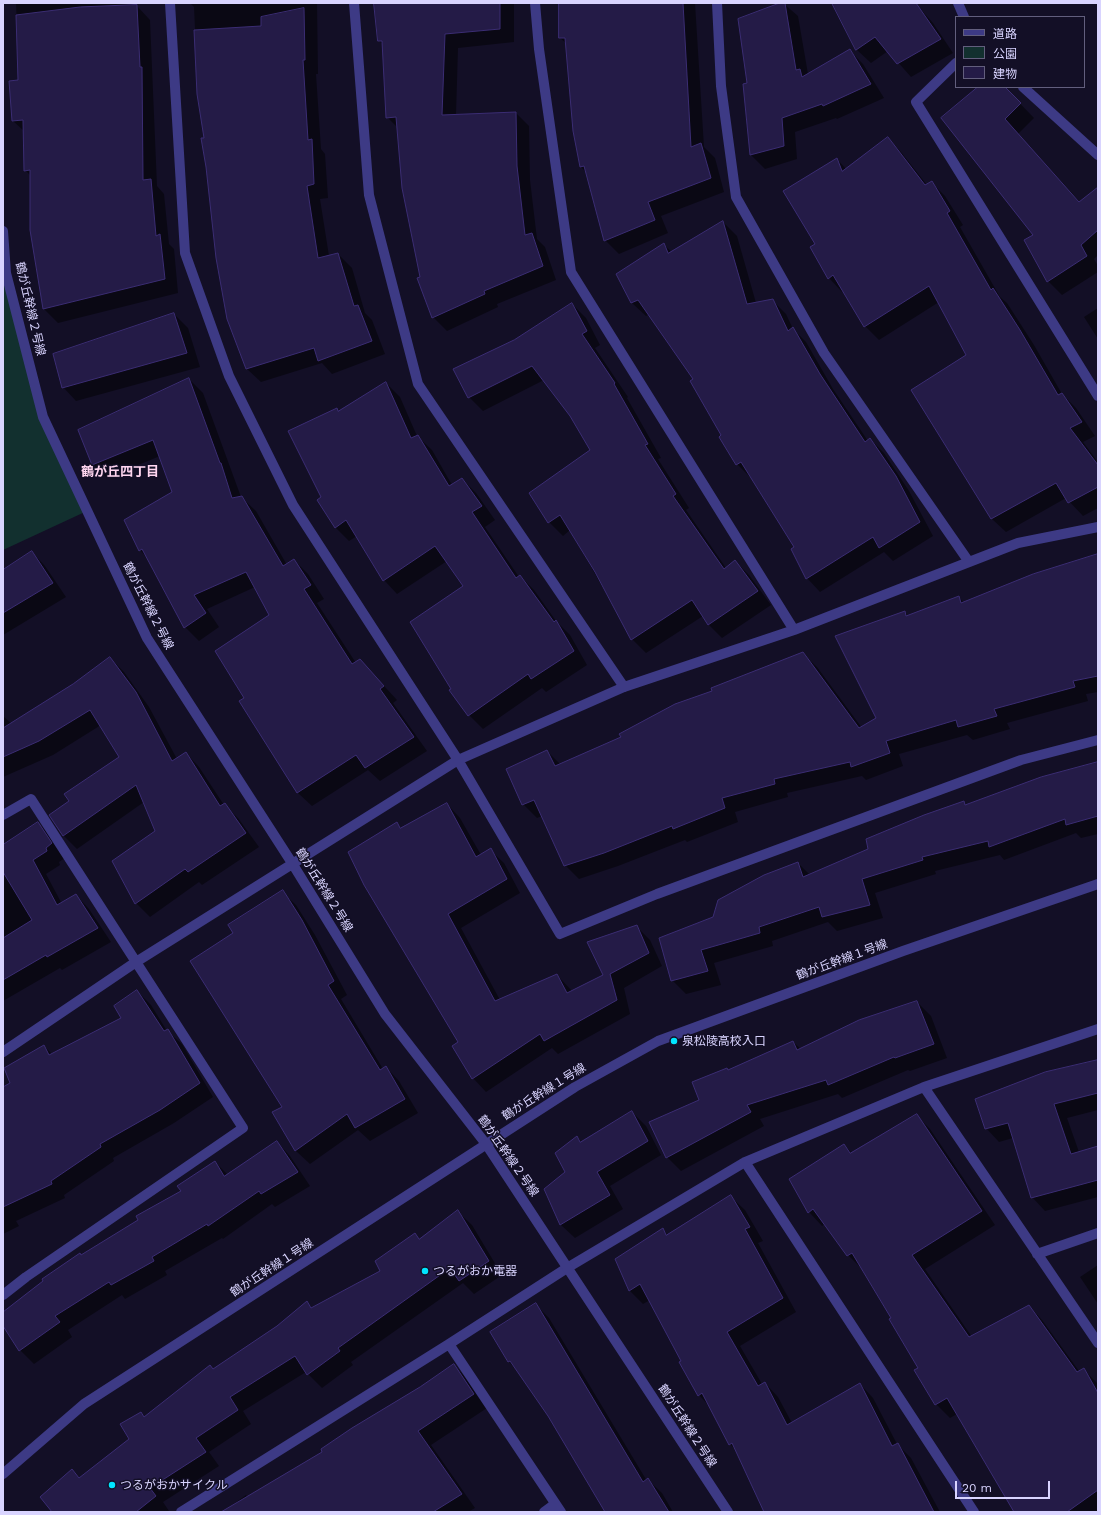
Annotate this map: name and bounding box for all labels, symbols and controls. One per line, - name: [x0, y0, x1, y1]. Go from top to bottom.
- legend: [955, 16, 1085, 88]
- text: 道路: [993, 27, 1017, 41]
- text: 公園: [993, 47, 1017, 61]
- text: 建物: [993, 67, 1017, 81]
- street label: 鶴が丘幹線２号線: [12, 261, 48, 357]
- district label: 鶴が丘四丁目: [81, 464, 159, 480]
- street label: 鶴が丘幹線２号線: [120, 560, 176, 652]
- street label: 鶴が丘幹線２号線: [292, 845, 356, 935]
- street label: 鶴が丘幹線１号線: [794, 937, 890, 983]
- place label: 泉松陵高校入口: [682, 1034, 766, 1048]
- marker: 泉松陵高校入口: [669, 1036, 679, 1046]
- street label: 鶴が丘幹線１号線: [499, 1060, 589, 1124]
- street label: 鶴が丘幹線２号線: [475, 1113, 541, 1199]
- street label: 鶴が丘幹線１号線: [228, 1236, 316, 1300]
- place label: つるがおか電器: [433, 1264, 517, 1278]
- marker: つるがおか電器: [420, 1266, 430, 1276]
- street label: 鶴が丘幹線２号線: [655, 1382, 719, 1470]
- scale bar: [957, 1473, 1052, 1499]
- place label: つるがおかサイクル: [120, 1478, 228, 1492]
- marker: つるがおかサイクル: [107, 1480, 117, 1490]
- text: 20 m: [962, 1481, 992, 1495]

